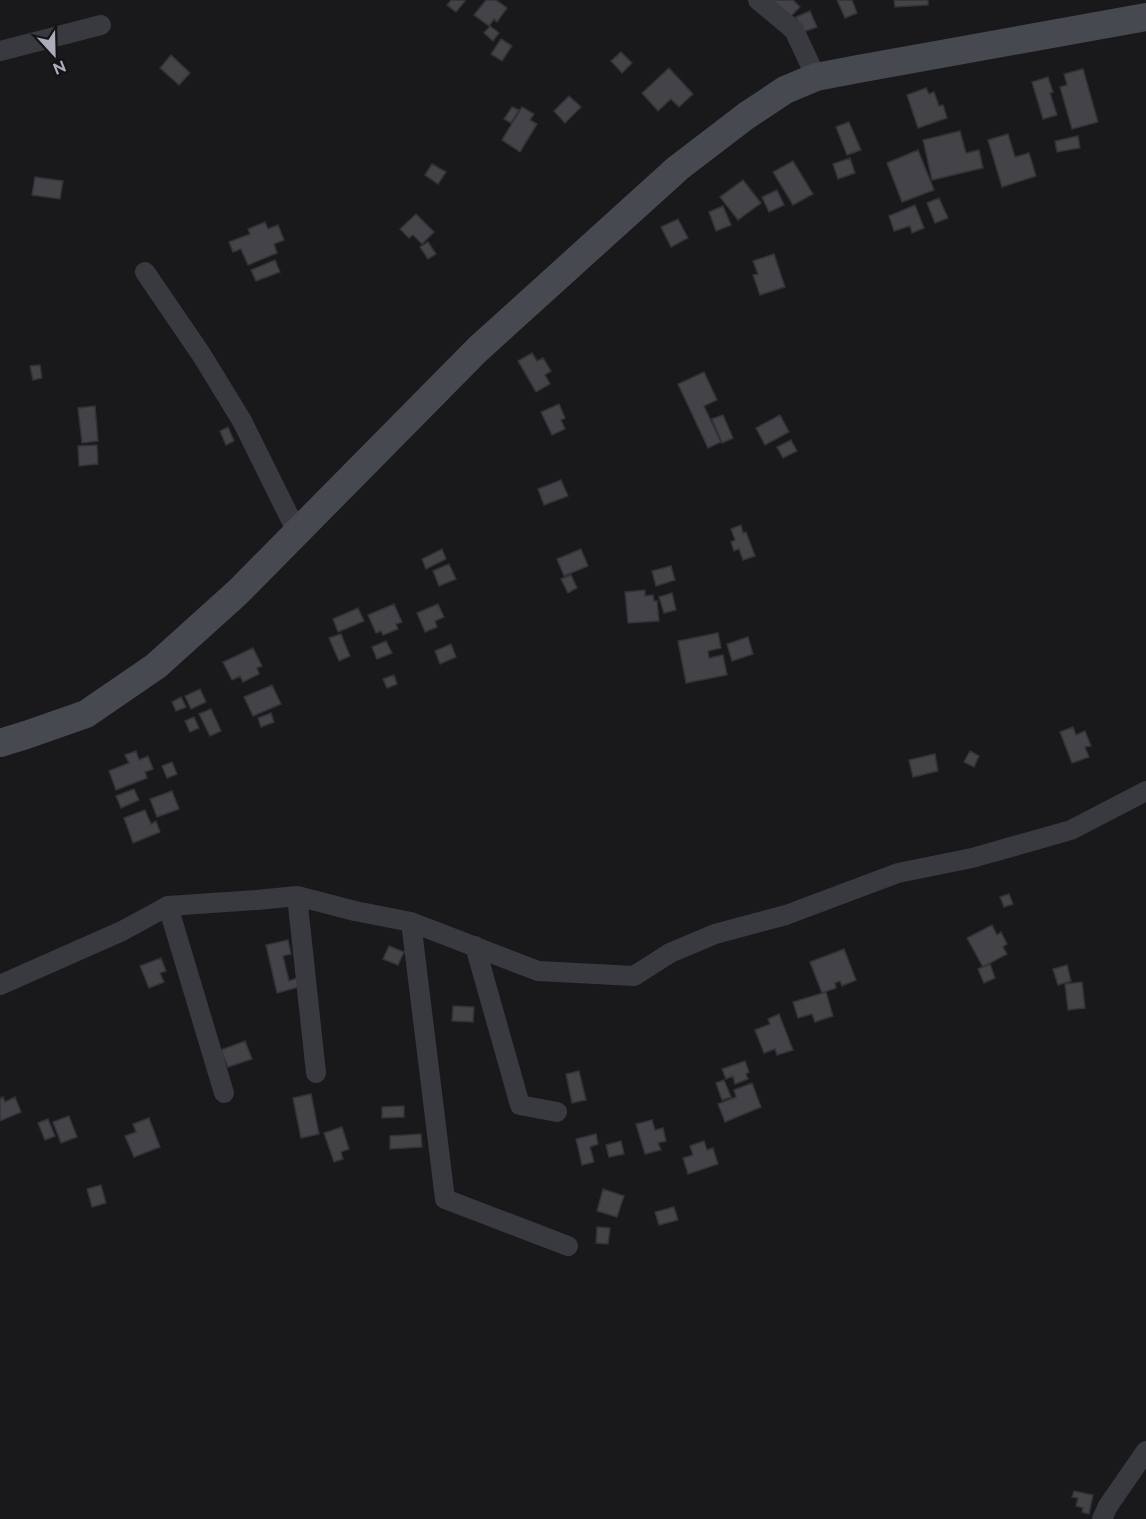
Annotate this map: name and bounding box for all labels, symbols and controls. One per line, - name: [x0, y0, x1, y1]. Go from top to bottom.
- north arrow: [24, 24, 84, 84]
- text: N: [50, 56, 69, 79]

